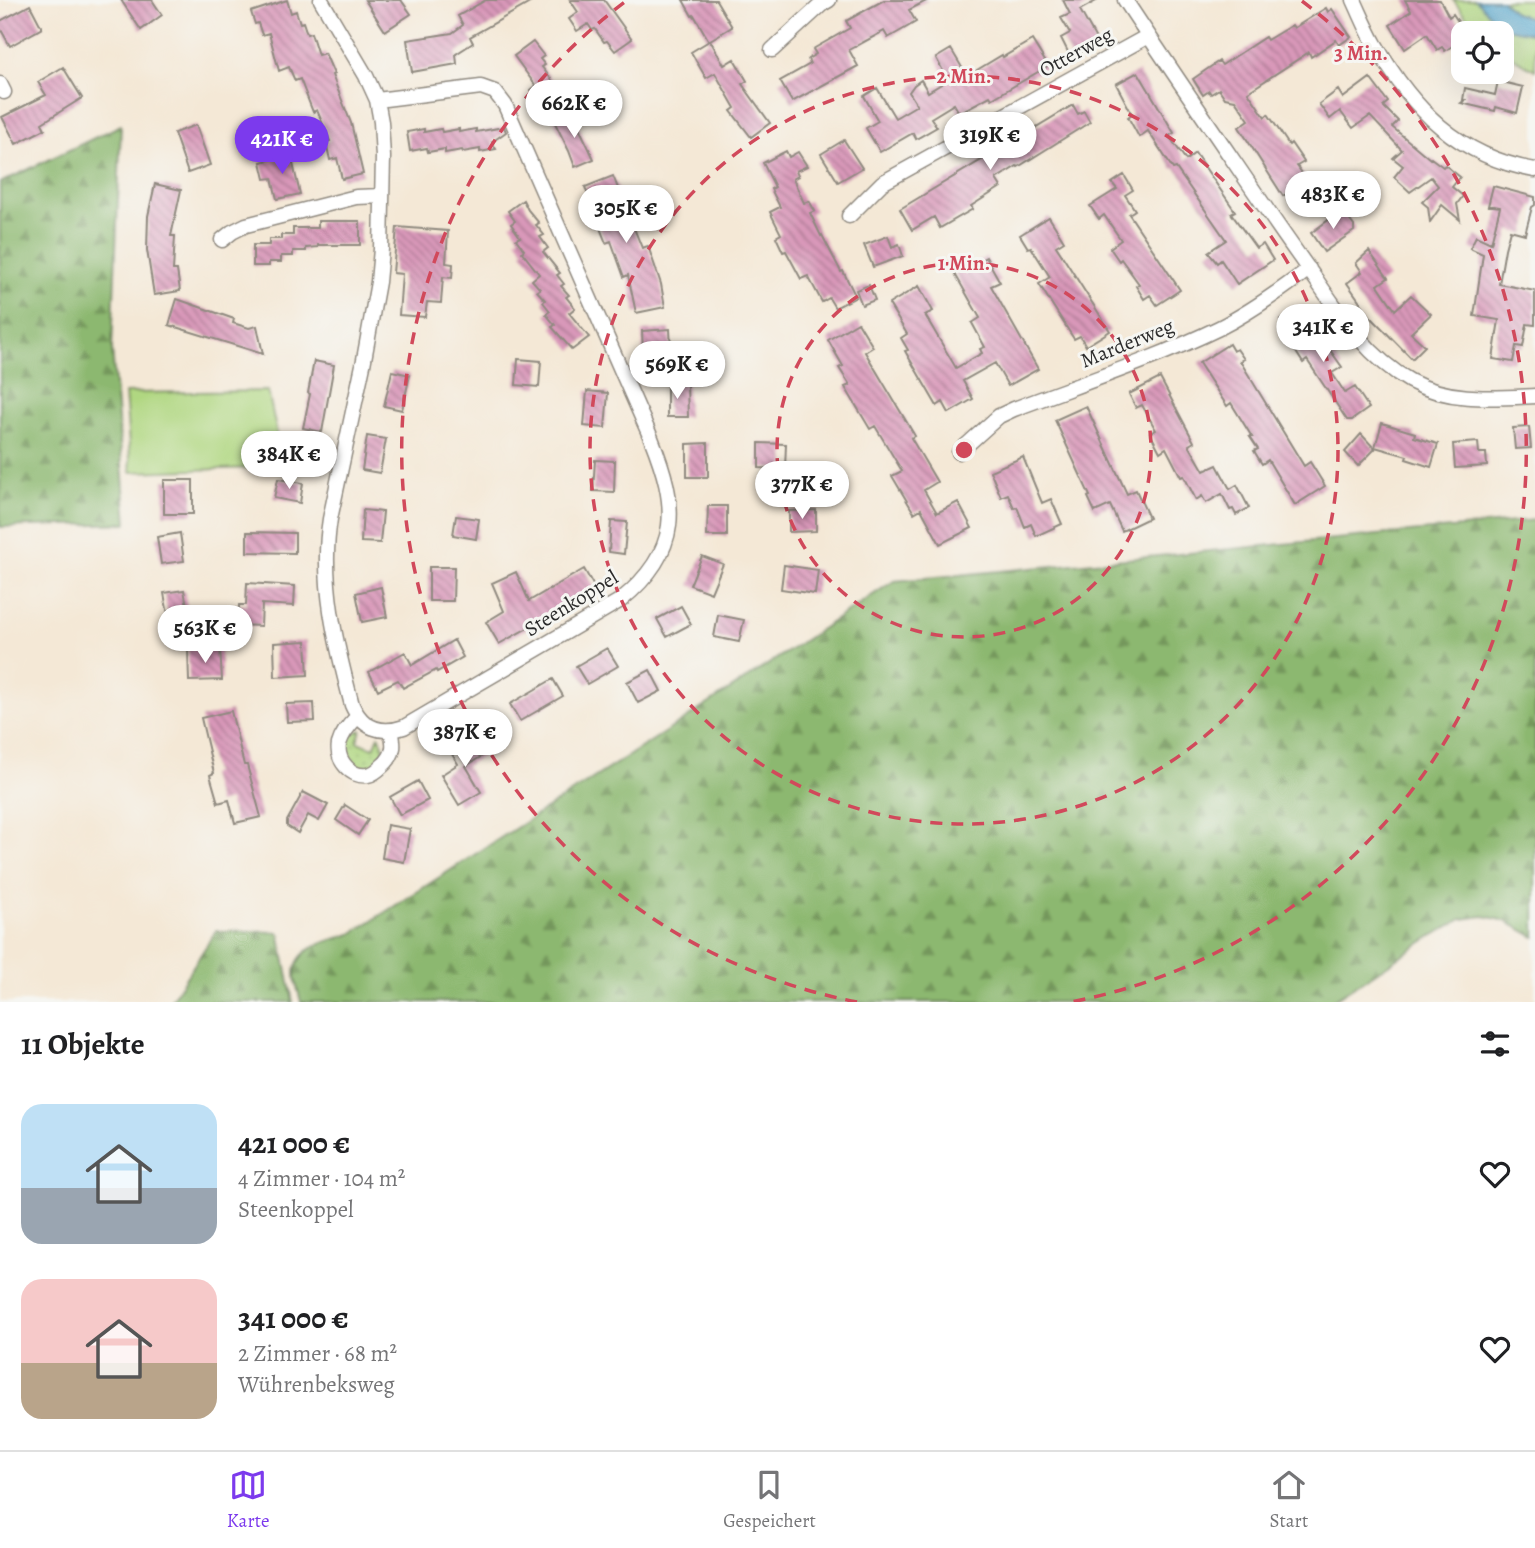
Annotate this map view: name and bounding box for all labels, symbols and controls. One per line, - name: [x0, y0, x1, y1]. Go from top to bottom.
- street label: Otterweg: [1034, 20, 1118, 84]
- map controls: [1451, 21, 1514, 84]
- button: locate: [1451, 21, 1514, 84]
- text: 3 Min.: [1334, 39, 1388, 67]
- text: 2 Min.: [936, 62, 992, 90]
- pin: 662K €: [517, 80, 631, 140]
- text: 662K €: [542, 87, 606, 118]
- pin: 319K €: [933, 113, 1047, 172]
- pin: 421K €: [225, 116, 339, 176]
- text: 319K €: [959, 119, 1021, 150]
- text: 421K €: [251, 123, 313, 154]
- pin: 483K €: [1276, 172, 1390, 231]
- text: 483K €: [1301, 178, 1365, 209]
- pin: 305K €: [569, 186, 683, 245]
- text: 305K €: [594, 192, 658, 223]
- text: 1 Min.: [938, 249, 990, 277]
- pin: 341K €: [1266, 304, 1380, 364]
- street label: Marderweg: [1076, 311, 1178, 374]
- text: 341K €: [1292, 311, 1354, 342]
- pin: 569K €: [620, 342, 734, 401]
- text: 569K €: [645, 348, 709, 379]
- pin: 384K €: [232, 432, 346, 491]
- text: 384K €: [257, 438, 321, 469]
- centre of rings: [952, 438, 976, 462]
- pin: 377K €: [745, 462, 859, 521]
- text: 377K €: [771, 468, 833, 499]
- street label: Steenkoppel: [519, 563, 623, 643]
- pin: 563K €: [148, 606, 262, 665]
- text: 563K €: [174, 612, 236, 643]
- pin: 387K €: [408, 710, 522, 769]
- text: 387K €: [433, 716, 497, 747]
- text: 11 Objekte: [21, 1024, 145, 1064]
- icon: filters: [1476, 1025, 1514, 1063]
- text: 421 000 €: [238, 1123, 350, 1163]
- icon: home: [77, 1132, 161, 1216]
- icon: heart: [1476, 1155, 1514, 1193]
- text: 4 Zimmer · 104 m²: [238, 1163, 405, 1194]
- text: Steenkoppel: [238, 1194, 354, 1225]
- text: 341 000 €: [238, 1298, 349, 1338]
- icon: home: [77, 1307, 161, 1391]
- icon: heart: [1476, 1330, 1514, 1368]
- text: 2 Zimmer · 68 m²: [238, 1338, 397, 1369]
- text: Wührenbeksweg: [238, 1369, 395, 1400]
- tab: Karte: [227, 1466, 269, 1534]
- tab: Gespeichert: [723, 1466, 816, 1534]
- tab: Start: [1269, 1466, 1308, 1534]

